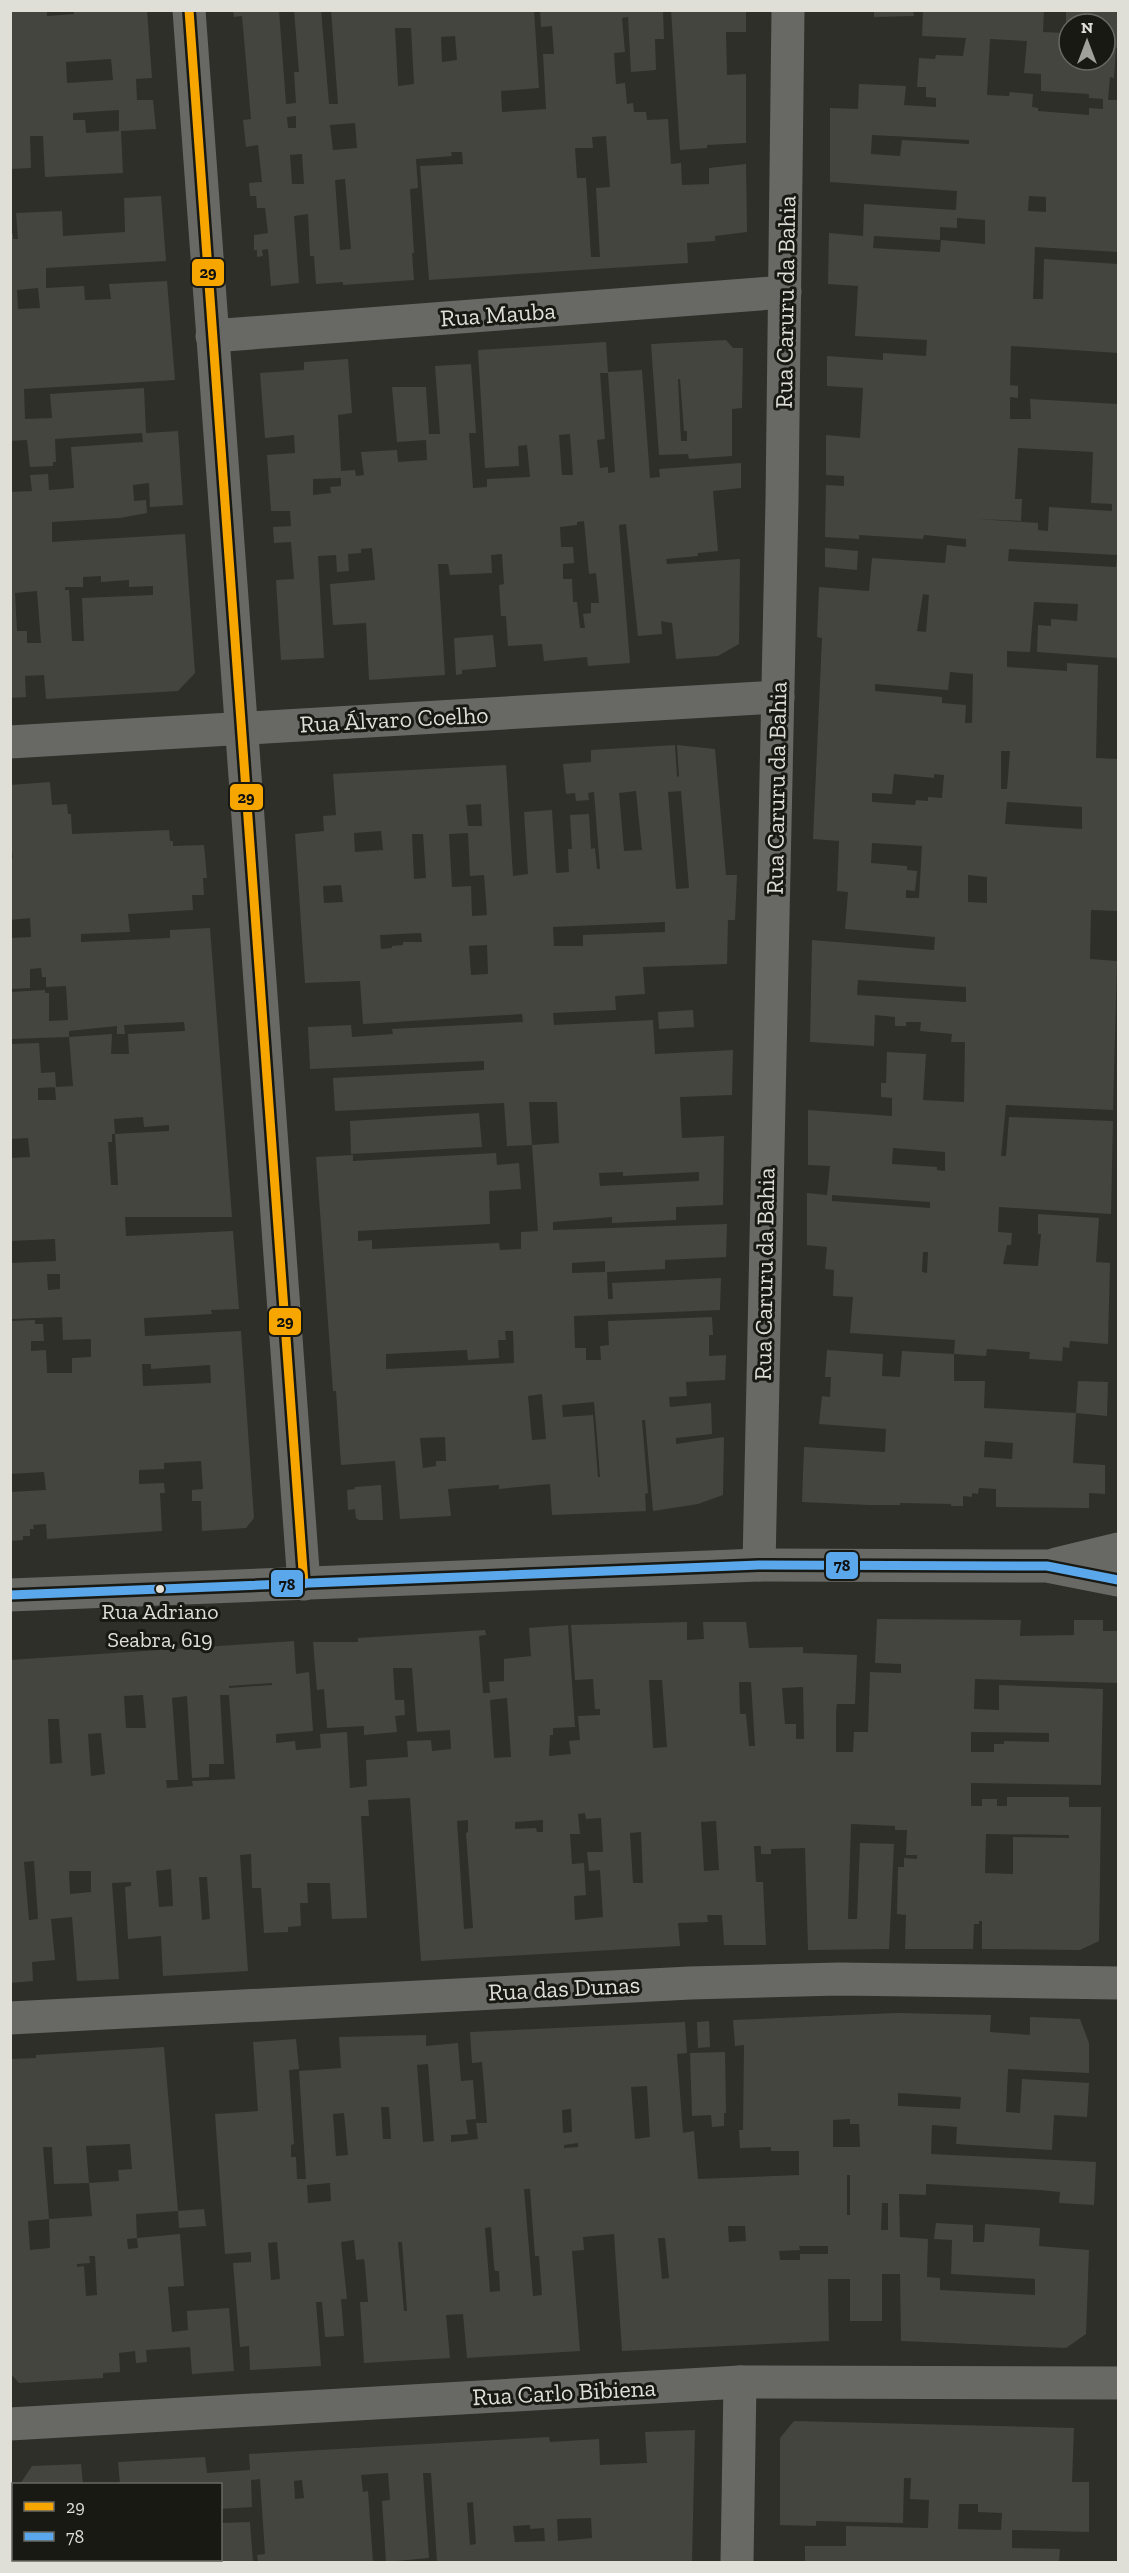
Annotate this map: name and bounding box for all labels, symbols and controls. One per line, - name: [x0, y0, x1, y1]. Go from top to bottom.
- north arrow: [1057, 12, 1117, 72]
- text: N: [1081, 18, 1093, 37]
- street label: Rua Caruru da Bahia: [769, 195, 801, 409]
- line badge: 29: [191, 258, 225, 287]
- text: 29: [199, 263, 217, 282]
- street label: Rua Mauba: [439, 295, 557, 333]
- street label: Rua Caruru da Bahia: [760, 681, 792, 895]
- street label: Rua Álvaro Coelho: [299, 700, 489, 738]
- line badge: 29: [229, 783, 264, 811]
- text: 29: [237, 788, 255, 807]
- street label: Rua Caruru da Bahia: [748, 1167, 780, 1381]
- line badge: 29: [268, 1307, 302, 1336]
- text: 29: [276, 1312, 294, 1331]
- line badge: 78: [825, 1551, 859, 1580]
- text: 78: [834, 1556, 851, 1575]
- line badge: 78: [270, 1569, 304, 1598]
- text: 78: [279, 1575, 296, 1594]
- marker: Rua Adriano Seabra, 619: [154, 1583, 166, 1595]
- place label: Rua Adriano Seabra, 619: [102, 1598, 218, 1653]
- street label: Rua das Dunas: [487, 1970, 641, 2006]
- street label: Rua Carlo Bibiena: [471, 2373, 657, 2411]
- legend: [12, 2483, 222, 2561]
- text: 29: [66, 2496, 85, 2518]
- text: 78: [66, 2526, 84, 2548]

